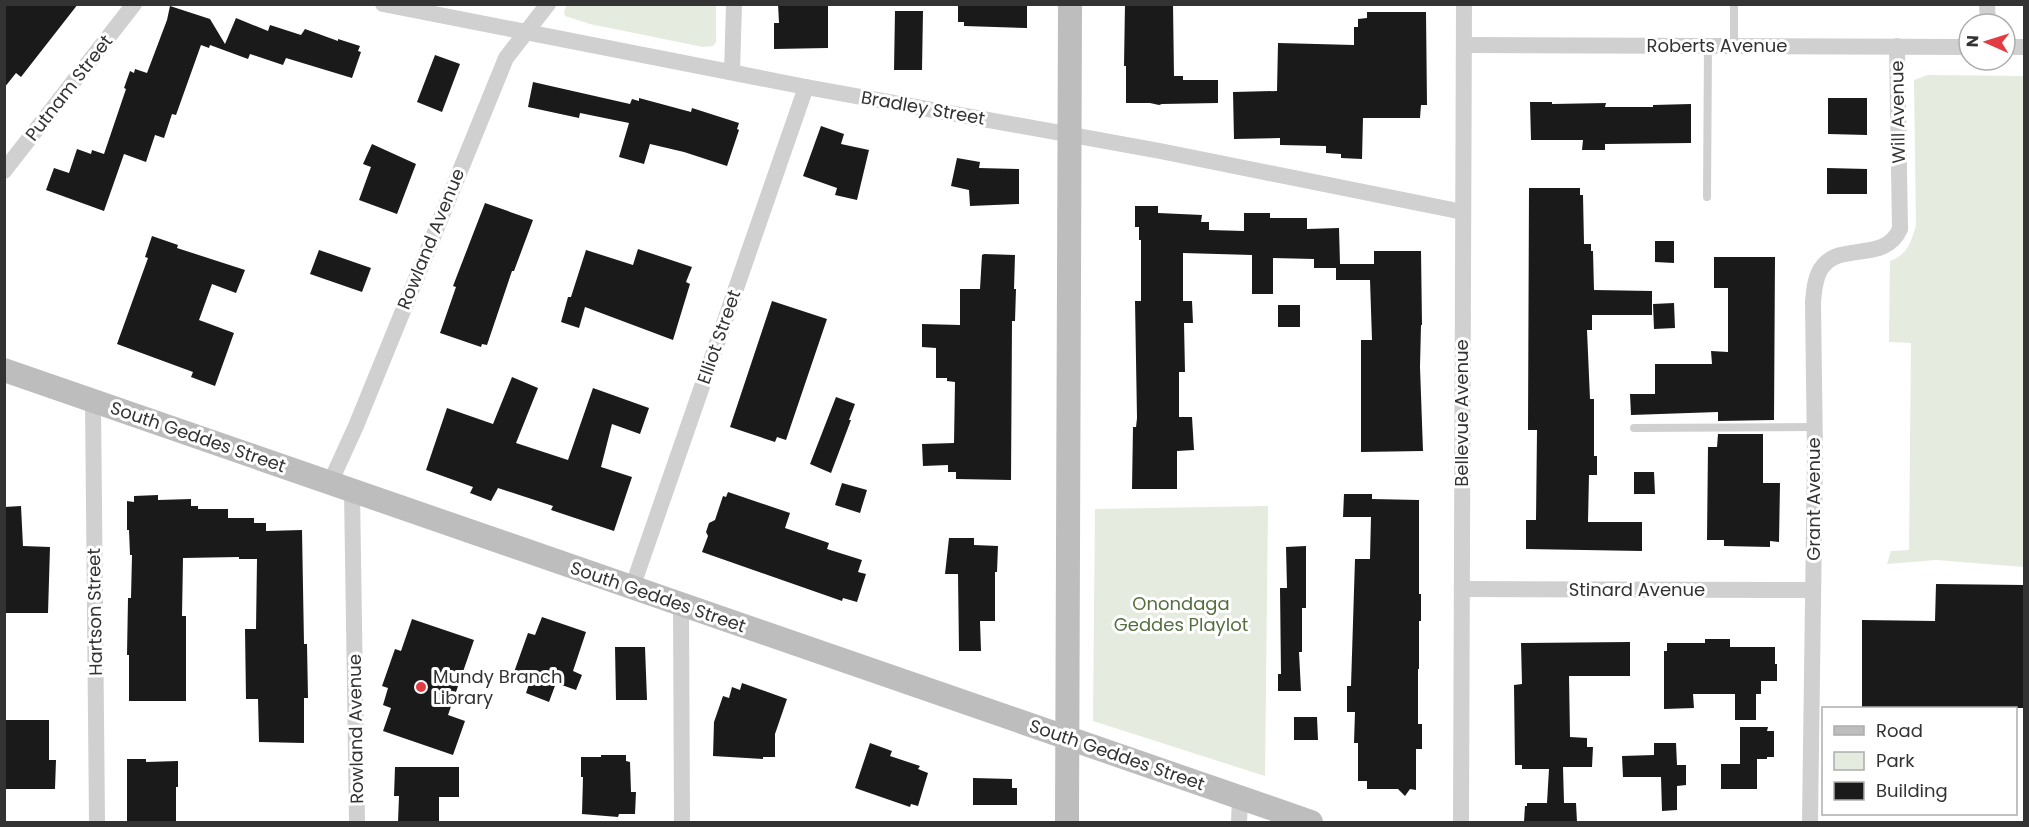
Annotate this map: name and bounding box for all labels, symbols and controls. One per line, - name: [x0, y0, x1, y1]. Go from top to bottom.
- north arrow: [1957, 12, 2017, 72]
- street label: Putnam Street: [19, 29, 118, 146]
- street label: Roberts Avenue: [1647, 33, 1787, 58]
- text: N: [1961, 35, 1984, 48]
- street label: Will Avenue: [1884, 60, 1911, 164]
- street label: Bradley Street: [859, 84, 987, 131]
- street label: Rowland Avenue: [391, 165, 470, 313]
- street label: Elliot Street: [691, 286, 746, 387]
- street label: Bellevue Avenue: [1449, 339, 1474, 487]
- street label: South Geddes Street: [107, 395, 289, 478]
- street label: Grant Avenue: [1801, 437, 1826, 561]
- street label: Hartson Street: [81, 548, 108, 676]
- street label: South Geddes Street: [567, 555, 749, 638]
- street label: Stinard Avenue: [1569, 577, 1705, 602]
- park label: Onondaga Geddes Playlot: [1114, 591, 1248, 637]
- street label: Rowland Avenue: [342, 654, 369, 804]
- place label: Mundy Branch Library: [433, 664, 563, 710]
- marker: Mundy Branch Library: [414, 680, 428, 694]
- legend: [1822, 707, 2017, 815]
- street label: South Geddes Street: [1026, 713, 1208, 796]
- text: Road: [1876, 718, 1923, 743]
- text: Park: [1876, 748, 1915, 773]
- text: Building: [1876, 778, 1948, 803]

